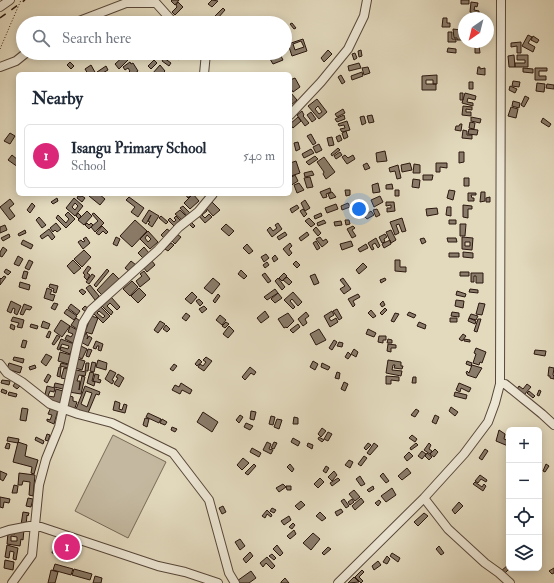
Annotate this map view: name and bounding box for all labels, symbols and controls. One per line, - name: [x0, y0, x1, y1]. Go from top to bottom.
- north arrow: [458, 12, 494, 48]
- search box: [16, 16, 292, 60]
- icon: search: [30, 27, 52, 49]
- text: Search here: [62, 29, 131, 48]
- text: Nearby: [32, 88, 83, 109]
- text: Isangu Primary School: [71, 139, 206, 158]
- text: 1: [44, 148, 48, 164]
- text: 540 m: [243, 148, 275, 164]
- text: School: [71, 158, 106, 174]
- your location: [349, 199, 369, 219]
- map controls: [506, 427, 542, 571]
- button: +: [506, 427, 542, 463]
- button: −: [506, 463, 542, 499]
- button: locate: [506, 499, 542, 535]
- pin: 1: [54, 532, 80, 562]
- button: layers: [506, 535, 542, 571]

